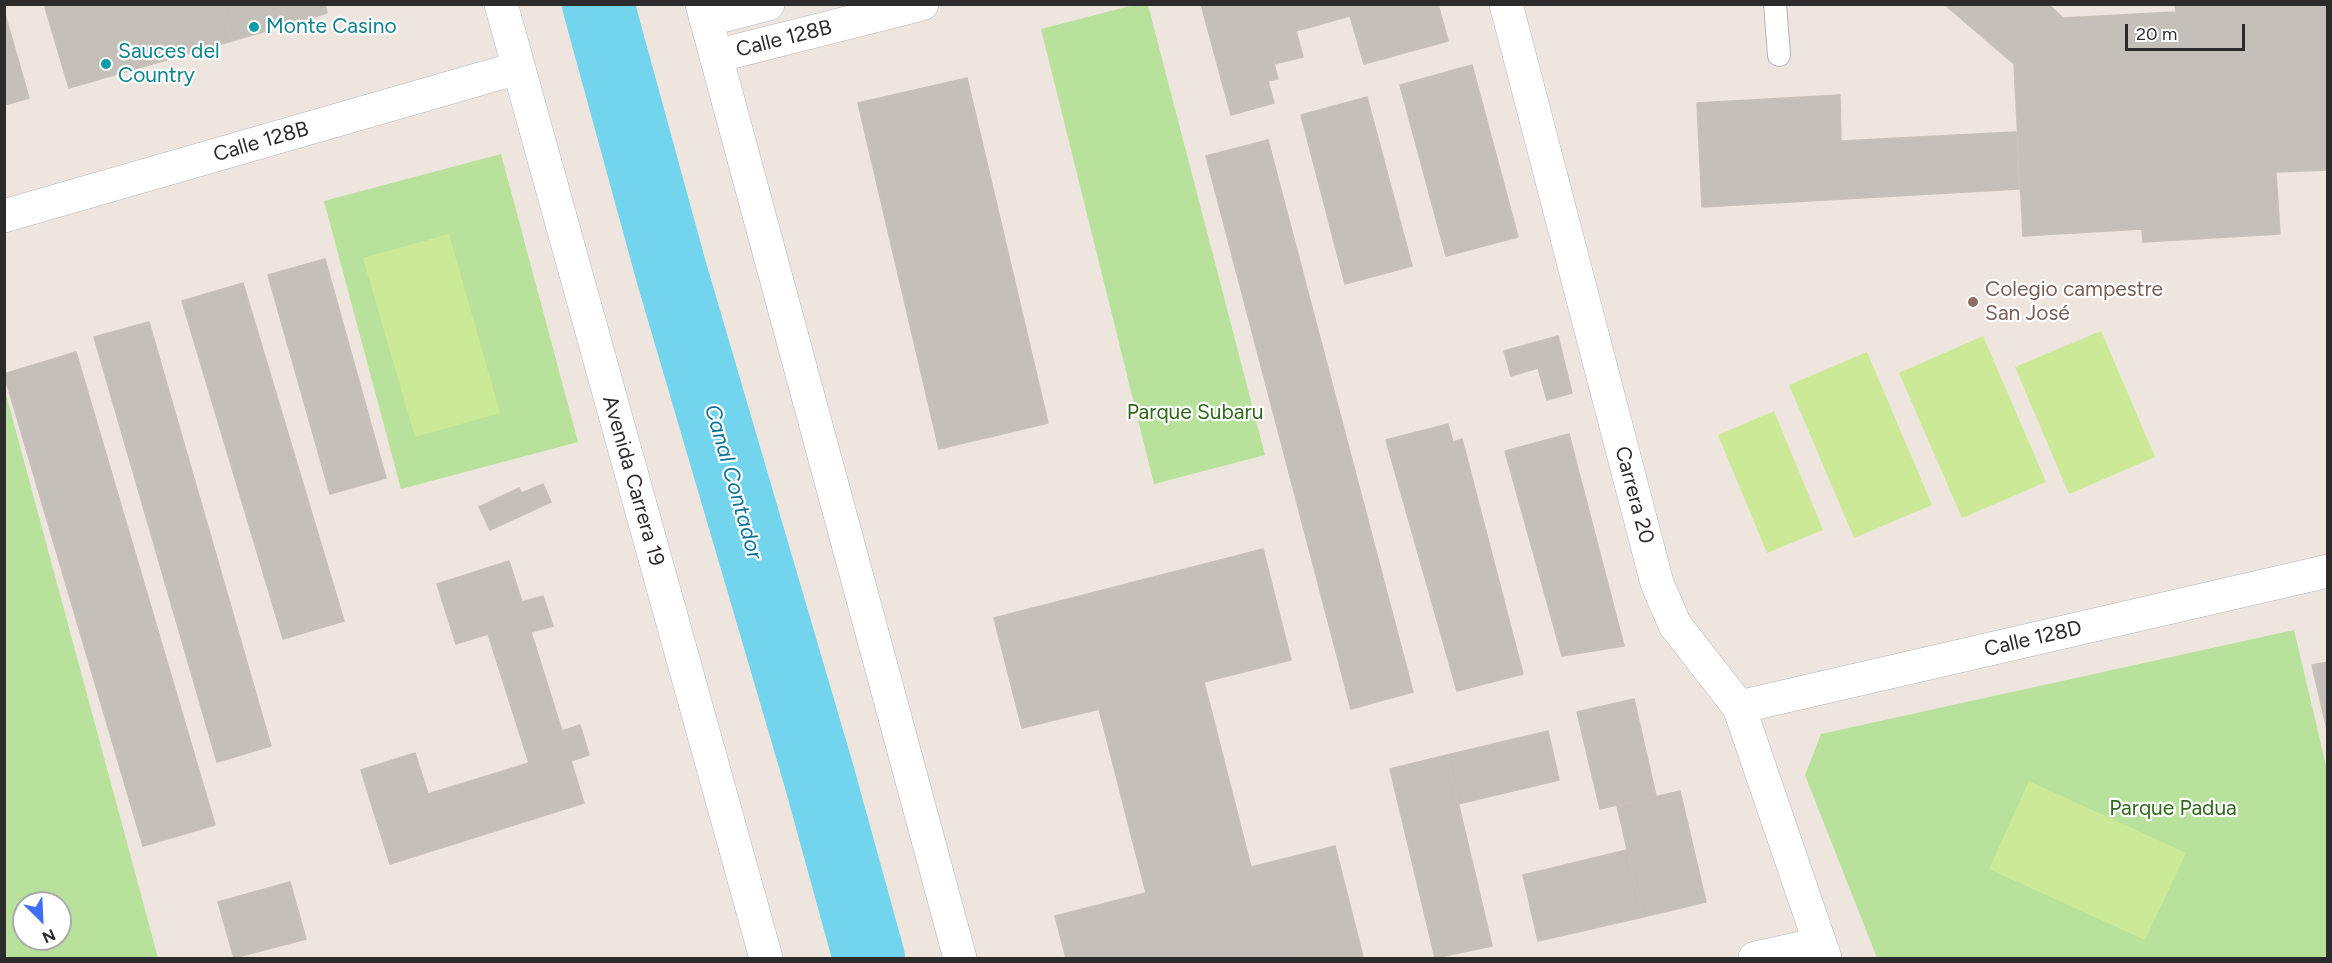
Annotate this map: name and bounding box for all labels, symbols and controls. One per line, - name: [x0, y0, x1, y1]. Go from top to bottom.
- scale bar: [2128, 12, 2248, 50]
- place label: Monte Casino: [266, 14, 397, 40]
- street label: Calle 128B: [733, 15, 835, 63]
- marker: Monte Casino: [247, 20, 261, 34]
- text: 20 m: [2136, 23, 2177, 45]
- place label: Sauces del Country: [118, 39, 220, 89]
- marker: Sauces del Country: [99, 57, 113, 71]
- street label: Calle 128B: [210, 116, 312, 168]
- place label: Colegio campestre San José: [1985, 277, 2163, 327]
- marker: Colegio campestre San José: [1966, 295, 1980, 309]
- street label: Avenida Carrera 19: [597, 393, 669, 569]
- park label: Parque Subaru: [1127, 400, 1263, 426]
- water label: Canal Contador: [698, 402, 768, 562]
- street label: Carrera 20: [1609, 444, 1659, 546]
- street label: Calle 128D: [1982, 616, 2084, 662]
- park label: Parque Padua: [2109, 796, 2237, 822]
- north arrow: [12, 891, 72, 951]
- text: N: [39, 925, 58, 947]

